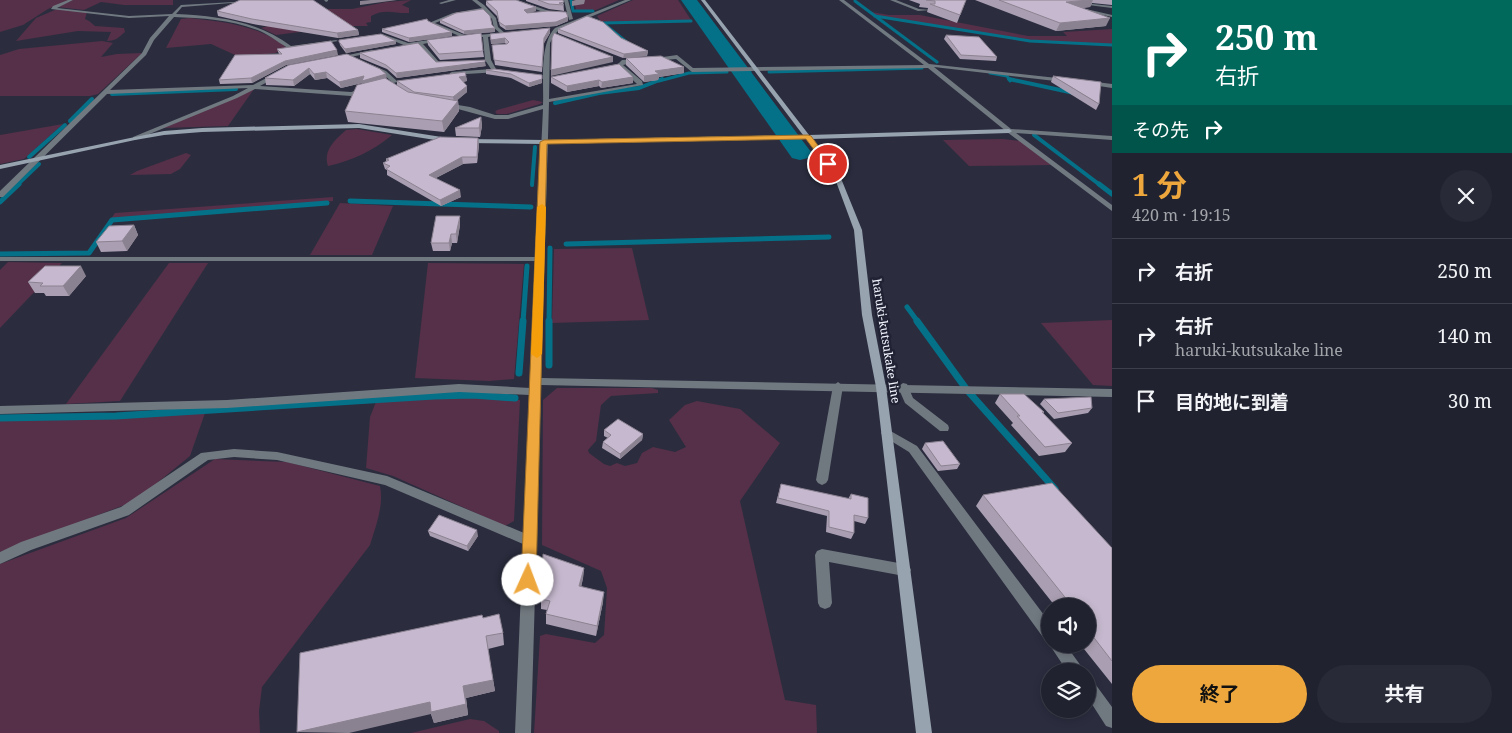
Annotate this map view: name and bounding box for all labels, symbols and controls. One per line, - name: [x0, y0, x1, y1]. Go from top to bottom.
- text: 250 m: [1215, 13, 1318, 60]
- icon: right: [1132, 20, 1197, 85]
- text: 右折: [1215, 60, 1259, 90]
- icon: right: [1199, 115, 1227, 143]
- text: その先: [1132, 117, 1189, 143]
- pin: [807, 143, 849, 185]
- icon: arrive: [814, 150, 842, 178]
- text: 1 分: [1132, 164, 1187, 205]
- button: close: [1440, 170, 1492, 222]
- text: 420 m · 19:15: [1132, 204, 1231, 226]
- icon: right: [1132, 257, 1160, 285]
- text: 250 m: [1437, 258, 1492, 284]
- text: 右折: [1175, 259, 1213, 285]
- street label: haruki-kutsukake line: [868, 277, 905, 404]
- text: 右折: [1175, 313, 1213, 339]
- icon: right: [1132, 322, 1160, 350]
- text: 140 m: [1437, 323, 1492, 349]
- text: haruki-kutsukake line: [1175, 339, 1343, 361]
- icon: arrive: [1132, 387, 1160, 415]
- text: 30 m: [1448, 388, 1492, 414]
- text: 目的地に到着: [1175, 389, 1289, 415]
- position arrow: [501, 553, 553, 605]
- map controls: [1041, 598, 1096, 718]
- button: sound: [1041, 598, 1096, 653]
- button: layers: [1041, 663, 1096, 718]
- button: 終了: [1132, 665, 1307, 723]
- button: 共有: [1317, 665, 1492, 723]

